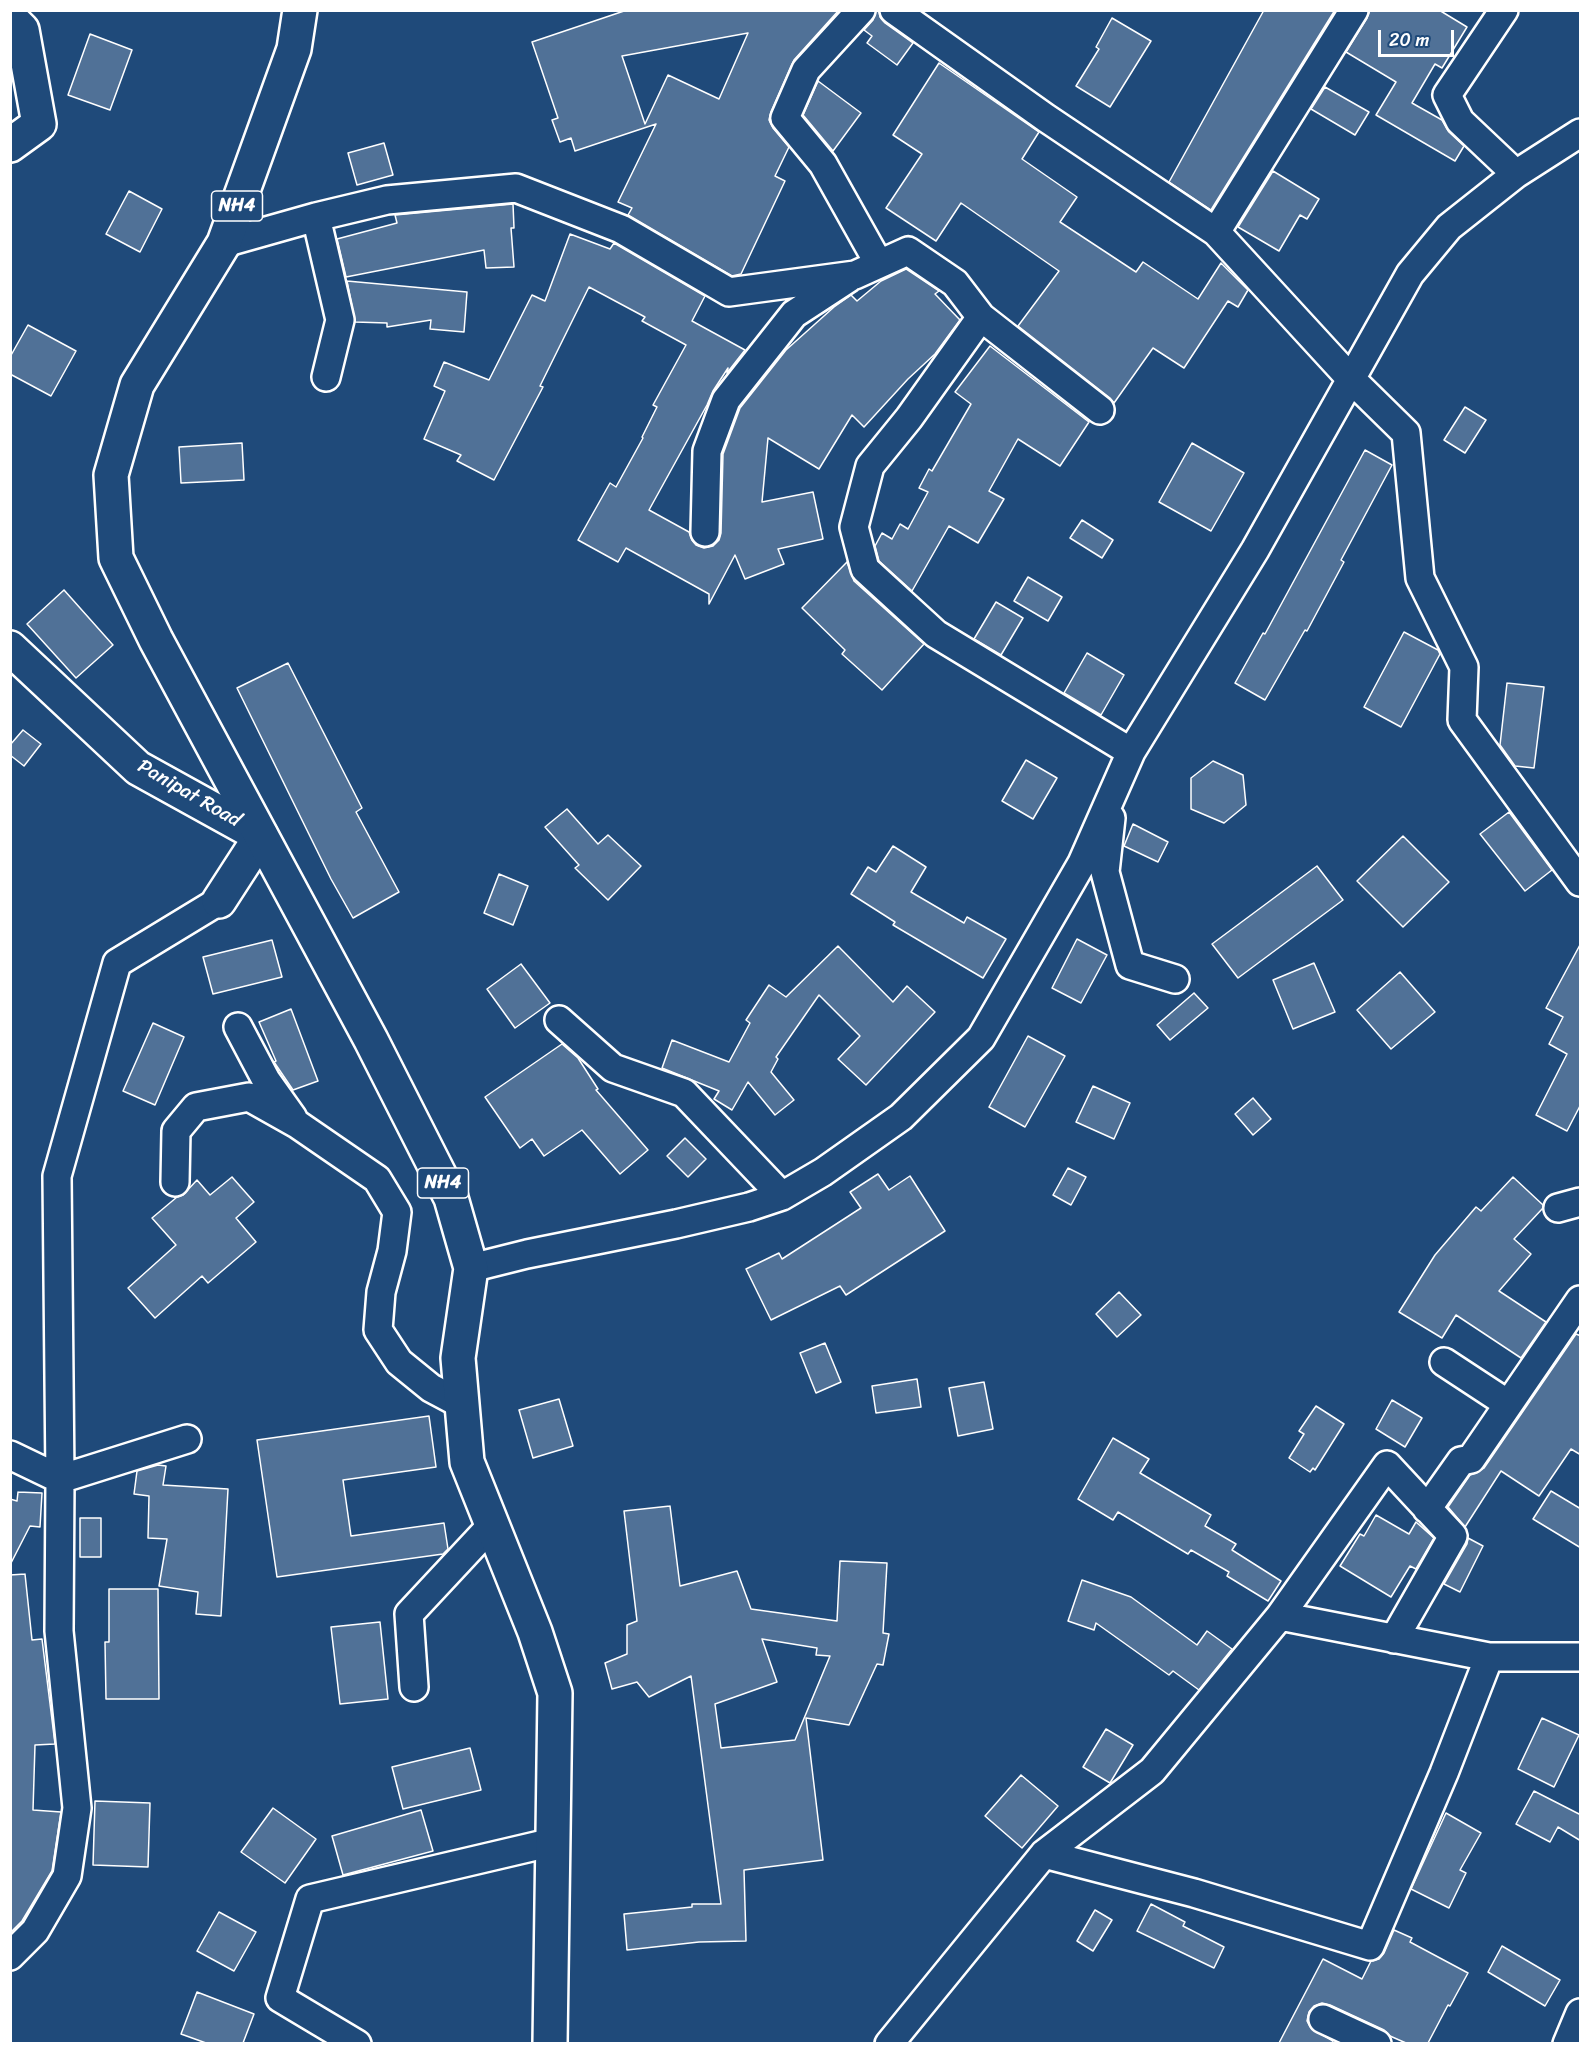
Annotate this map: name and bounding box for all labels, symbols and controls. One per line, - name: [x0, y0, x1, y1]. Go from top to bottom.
- scale bar: [1381, 18, 1458, 56]
- text: 20 m: [1389, 24, 1429, 56]
- road number: NH4: [212, 191, 262, 221]
- street label: Panipat Road: [133, 755, 245, 833]
- road number: NH4: [418, 1168, 468, 1198]

